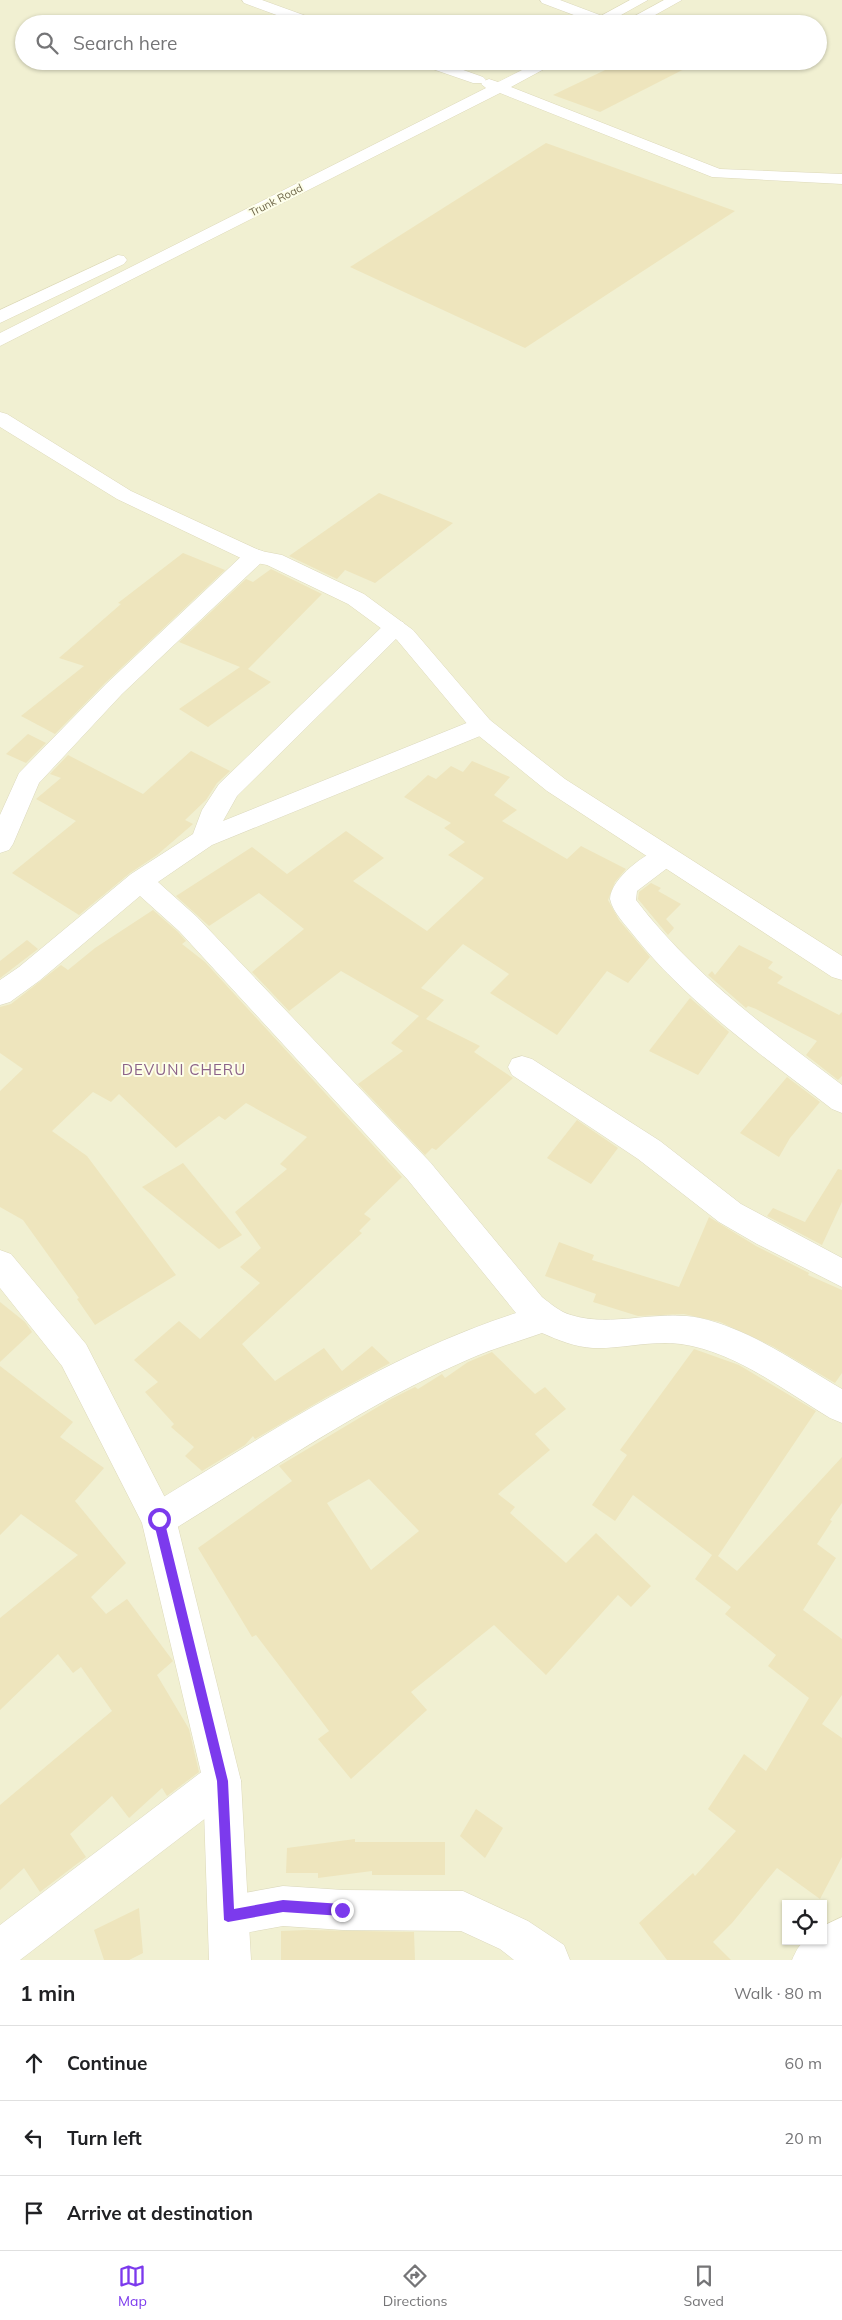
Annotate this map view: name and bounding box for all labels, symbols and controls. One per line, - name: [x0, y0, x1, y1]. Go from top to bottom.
- search box: [15, 15, 827, 70]
- icon: search: [33, 29, 61, 57]
- text: Search here: [73, 31, 177, 55]
- street label: Trunk Road: [247, 181, 305, 219]
- district label: DEVUNI CHERU: [122, 1060, 246, 1079]
- route start: [148, 1508, 171, 1531]
- route end: [331, 1899, 354, 1922]
- map controls: [782, 1900, 827, 1945]
- button: locate: [782, 1900, 827, 1945]
- text: 1 min: [20, 1980, 75, 2006]
- text: Walk · 80 m: [734, 1983, 822, 2003]
- icon: ahead: [20, 2049, 48, 2077]
- text: Continue: [67, 2051, 147, 2075]
- text: 60 m: [785, 2053, 822, 2073]
- icon: left: [20, 2124, 48, 2152]
- text: Turn left: [67, 2126, 142, 2150]
- text: 20 m: [785, 2128, 822, 2148]
- icon: arrive: [20, 2199, 48, 2227]
- text: Arrive at destination: [67, 2201, 253, 2225]
- tab: Map: [118, 2262, 147, 2310]
- tab: Directions: [383, 2262, 448, 2310]
- tab: Saved: [684, 2262, 724, 2310]

